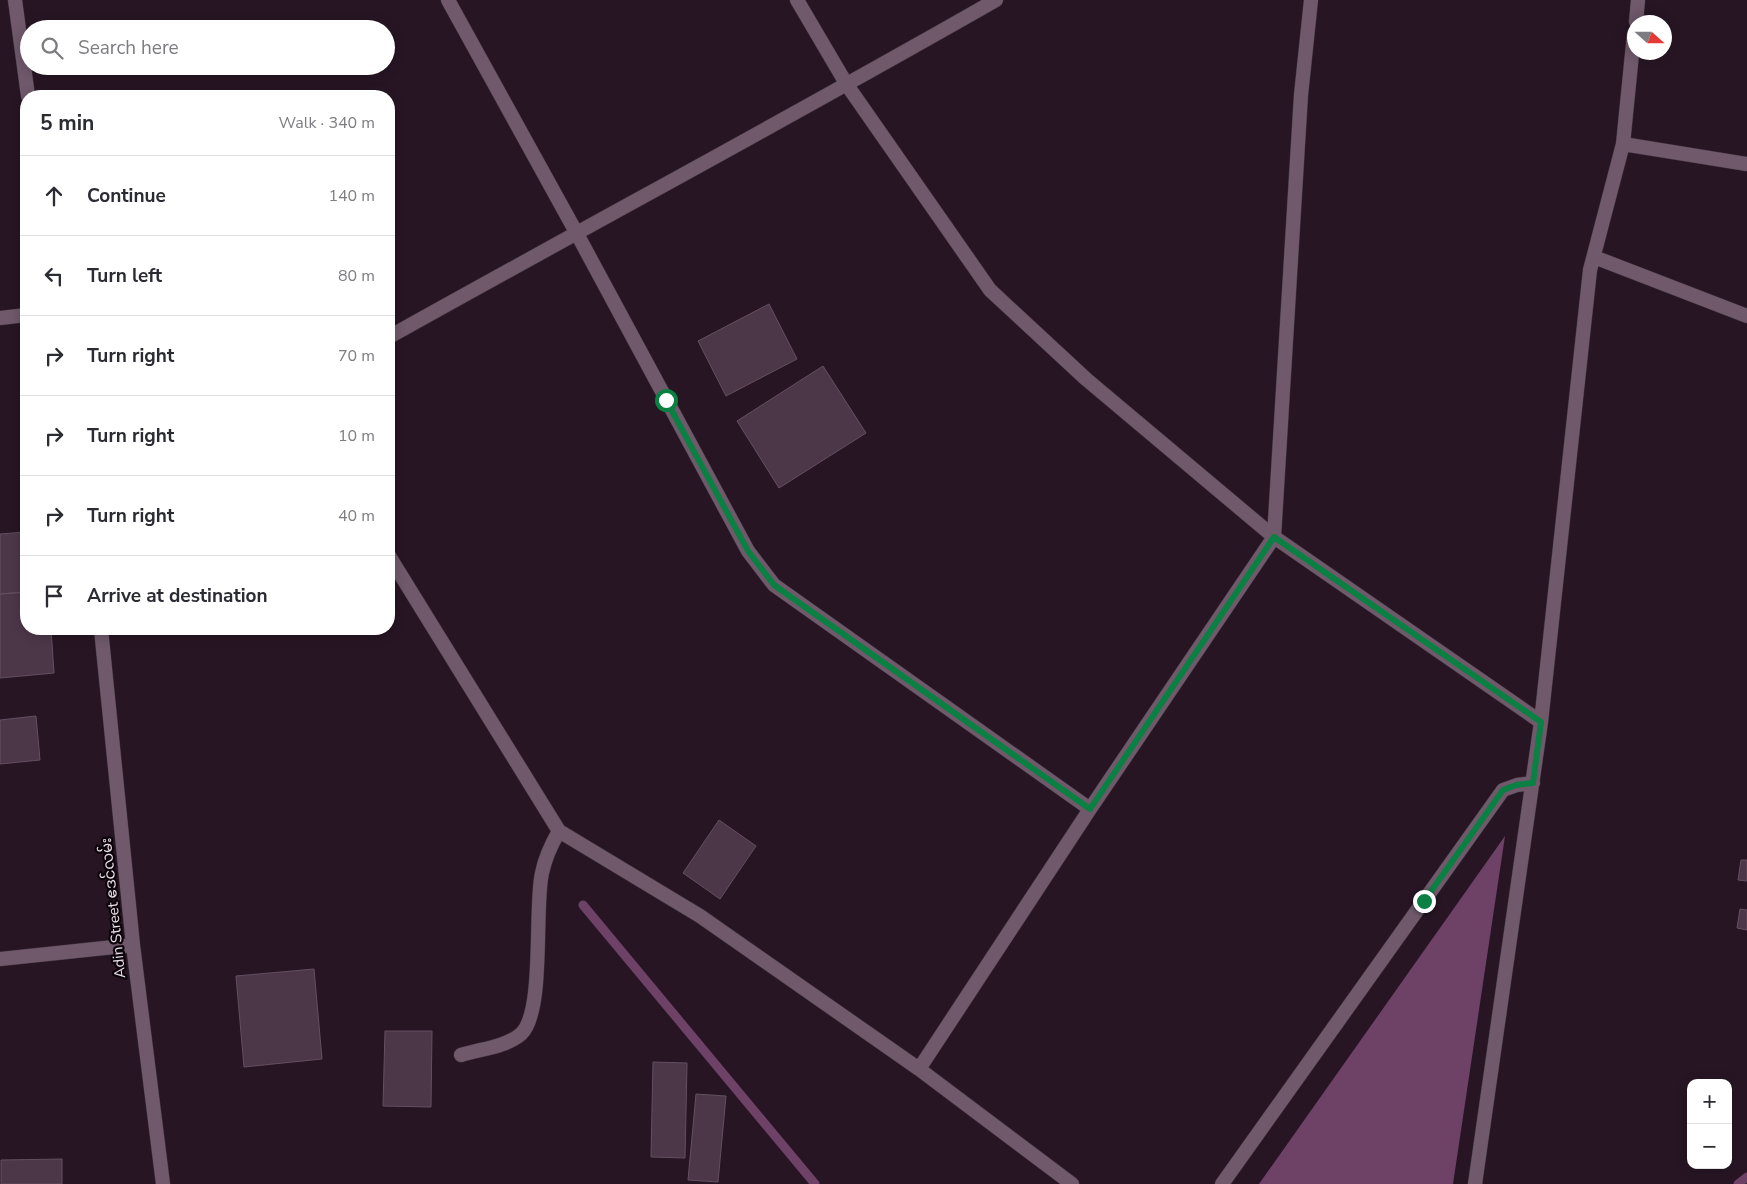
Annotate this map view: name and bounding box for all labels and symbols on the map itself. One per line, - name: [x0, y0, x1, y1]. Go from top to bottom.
- north arrow: [1627, 15, 1672, 60]
- route start: [655, 389, 678, 412]
- street label: Adin Street ဧဒင်လမ်း: [96, 837, 130, 979]
- route end: [1413, 890, 1436, 913]

